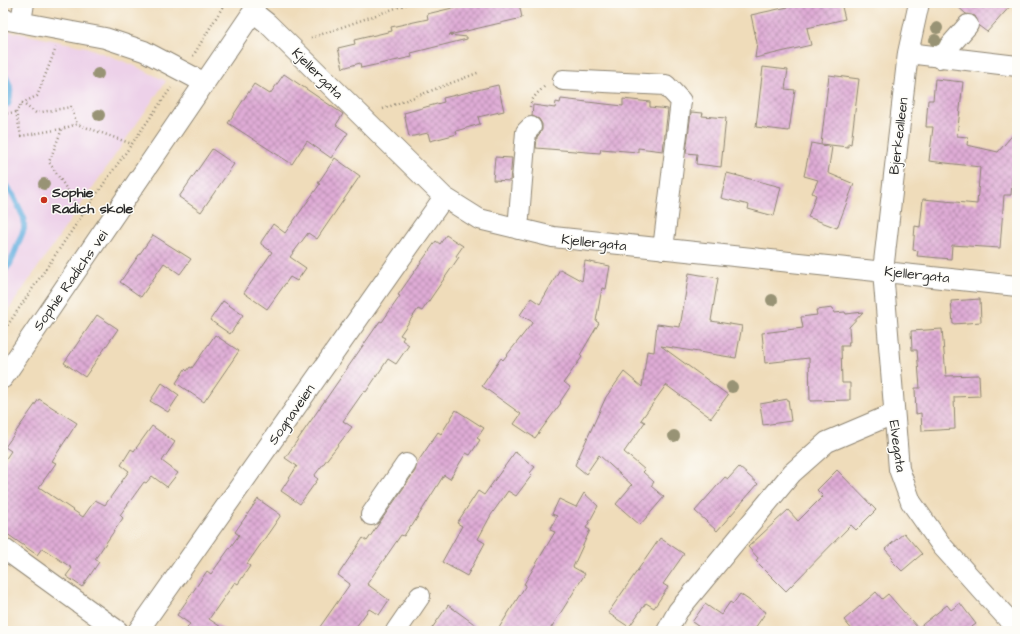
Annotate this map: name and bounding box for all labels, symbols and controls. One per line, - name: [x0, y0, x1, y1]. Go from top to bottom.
- street label: Kjellergata: [287, 44, 347, 104]
- street label: Bjerkealleen: [884, 96, 914, 176]
- place label: Sophie Radich skole: [51, 183, 134, 219]
- marker: Sophie Radich skole: [39, 195, 49, 205]
- street label: Sophie Radichs vei: [29, 226, 113, 335]
- street label: Kjellergata: [560, 230, 627, 256]
- street label: Kjellergata: [883, 262, 950, 288]
- street label: Sognaveien: [264, 380, 320, 449]
- street label: Elvegata: [883, 419, 911, 474]

